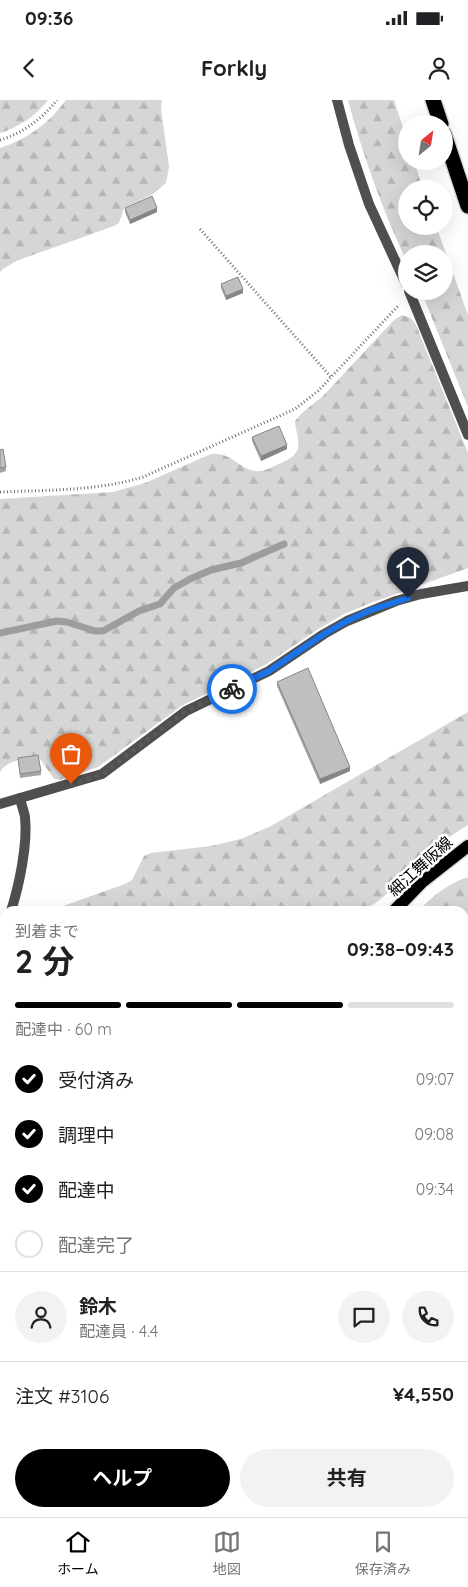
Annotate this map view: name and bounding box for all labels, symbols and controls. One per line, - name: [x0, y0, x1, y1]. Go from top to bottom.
- text: 09:36: [25, 6, 73, 30]
- icon: back: [15, 54, 43, 82]
- text: Forkly: [201, 54, 267, 82]
- icon: person: [425, 54, 453, 82]
- north arrow: [398, 115, 452, 170]
- map controls: [398, 115, 453, 300]
- button: locate: [398, 180, 453, 235]
- button: layers: [398, 245, 453, 300]
- pin: [387, 547, 429, 598]
- icon: home: [394, 554, 422, 582]
- courier: [207, 664, 257, 714]
- icon: bike: [218, 675, 246, 703]
- pin: [50, 733, 92, 784]
- icon: bag: [57, 740, 85, 768]
- street label: 細江舞阪線: [384, 832, 456, 900]
- text: 到着まで: [15, 921, 79, 941]
- text: 09:38–09:43: [347, 937, 454, 961]
- text: 2 分: [15, 941, 74, 981]
- text: 配達中 · 60 m: [15, 1019, 112, 1039]
- icon: check: [15, 1065, 43, 1093]
- text: 受付済み: [58, 1068, 134, 1092]
- text: 09:07: [416, 1069, 454, 1089]
- icon: check: [15, 1120, 43, 1148]
- text: 調理中: [58, 1123, 115, 1147]
- text: 09:08: [414, 1124, 454, 1144]
- icon: check: [15, 1175, 43, 1203]
- text: 配達中: [58, 1178, 115, 1202]
- text: 09:34: [416, 1179, 454, 1199]
- text: 配達完了: [58, 1233, 134, 1257]
- button: person: [15, 1291, 67, 1343]
- button: chat: [338, 1291, 390, 1343]
- button: phone: [402, 1291, 454, 1343]
- text: 鈴木: [79, 1294, 117, 1318]
- text: 配達員 · 4.4: [79, 1321, 158, 1341]
- text: ¥4,550: [393, 1382, 454, 1406]
- text: 注文 #3106: [15, 1384, 109, 1408]
- button: ヘルプ: [15, 1449, 230, 1507]
- button: 共有: [240, 1449, 454, 1507]
- tab: ホーム: [57, 1528, 99, 1578]
- tab: 地図: [213, 1528, 241, 1578]
- tab: 保存済み: [355, 1528, 411, 1578]

